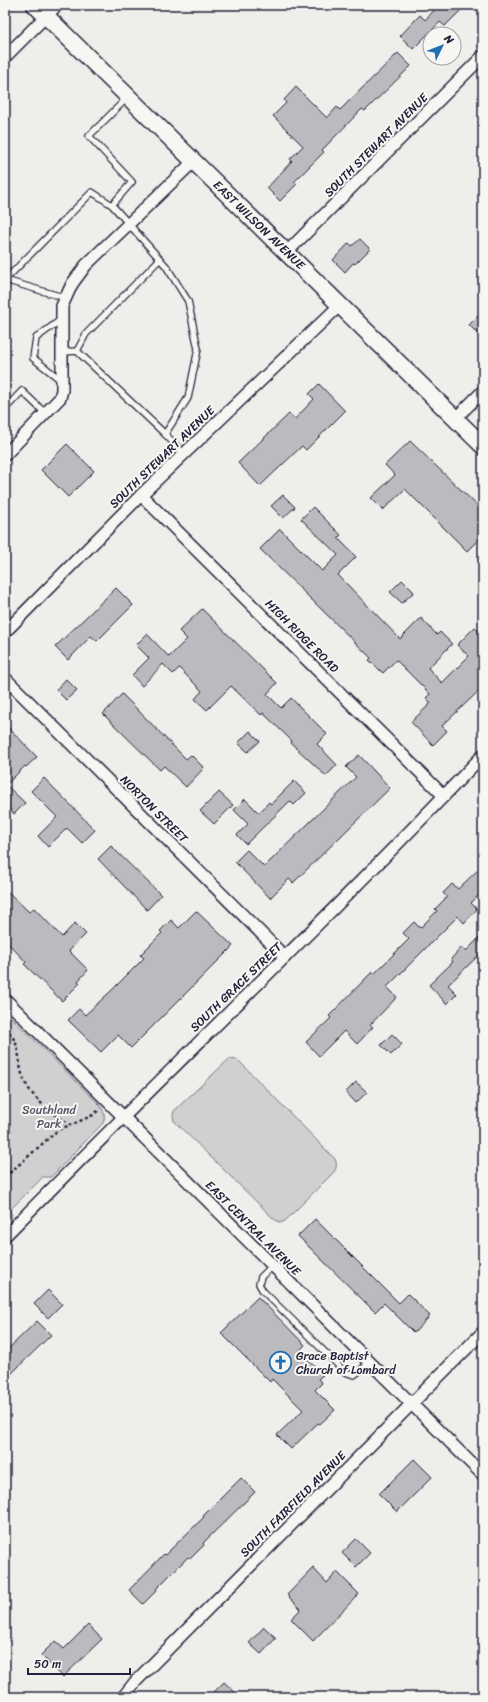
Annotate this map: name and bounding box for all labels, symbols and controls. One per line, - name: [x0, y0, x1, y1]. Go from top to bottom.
- north arrow: [422, 26, 462, 66]
- text: N: [439, 30, 459, 49]
- street label: SOUTH STEWART AVENUE: [319, 87, 434, 202]
- street label: EAST WILSON AVENUE: [208, 175, 311, 276]
- street label: SOUTH STEWART AVENUE: [104, 399, 221, 514]
- street label: HIGH RIDGE ROAD: [260, 594, 345, 679]
- street label: NORTON STREET: [115, 770, 194, 849]
- street label: SOUTH GRACE STREET: [185, 936, 288, 1037]
- park label: Southland Park: [22, 1099, 77, 1135]
- street label: EAST CENTRAL AVENUE: [200, 1175, 307, 1282]
- place label: Grace Baptist Church of Lombard: [296, 1345, 396, 1381]
- church icon: Grace Baptist Church of Lombard: [268, 1350, 294, 1376]
- street label: SOUTH FAIRFIELD AVENUE: [234, 1445, 352, 1563]
- scale bar: [28, 1650, 130, 1676]
- text: 50 m: [34, 1653, 61, 1675]

